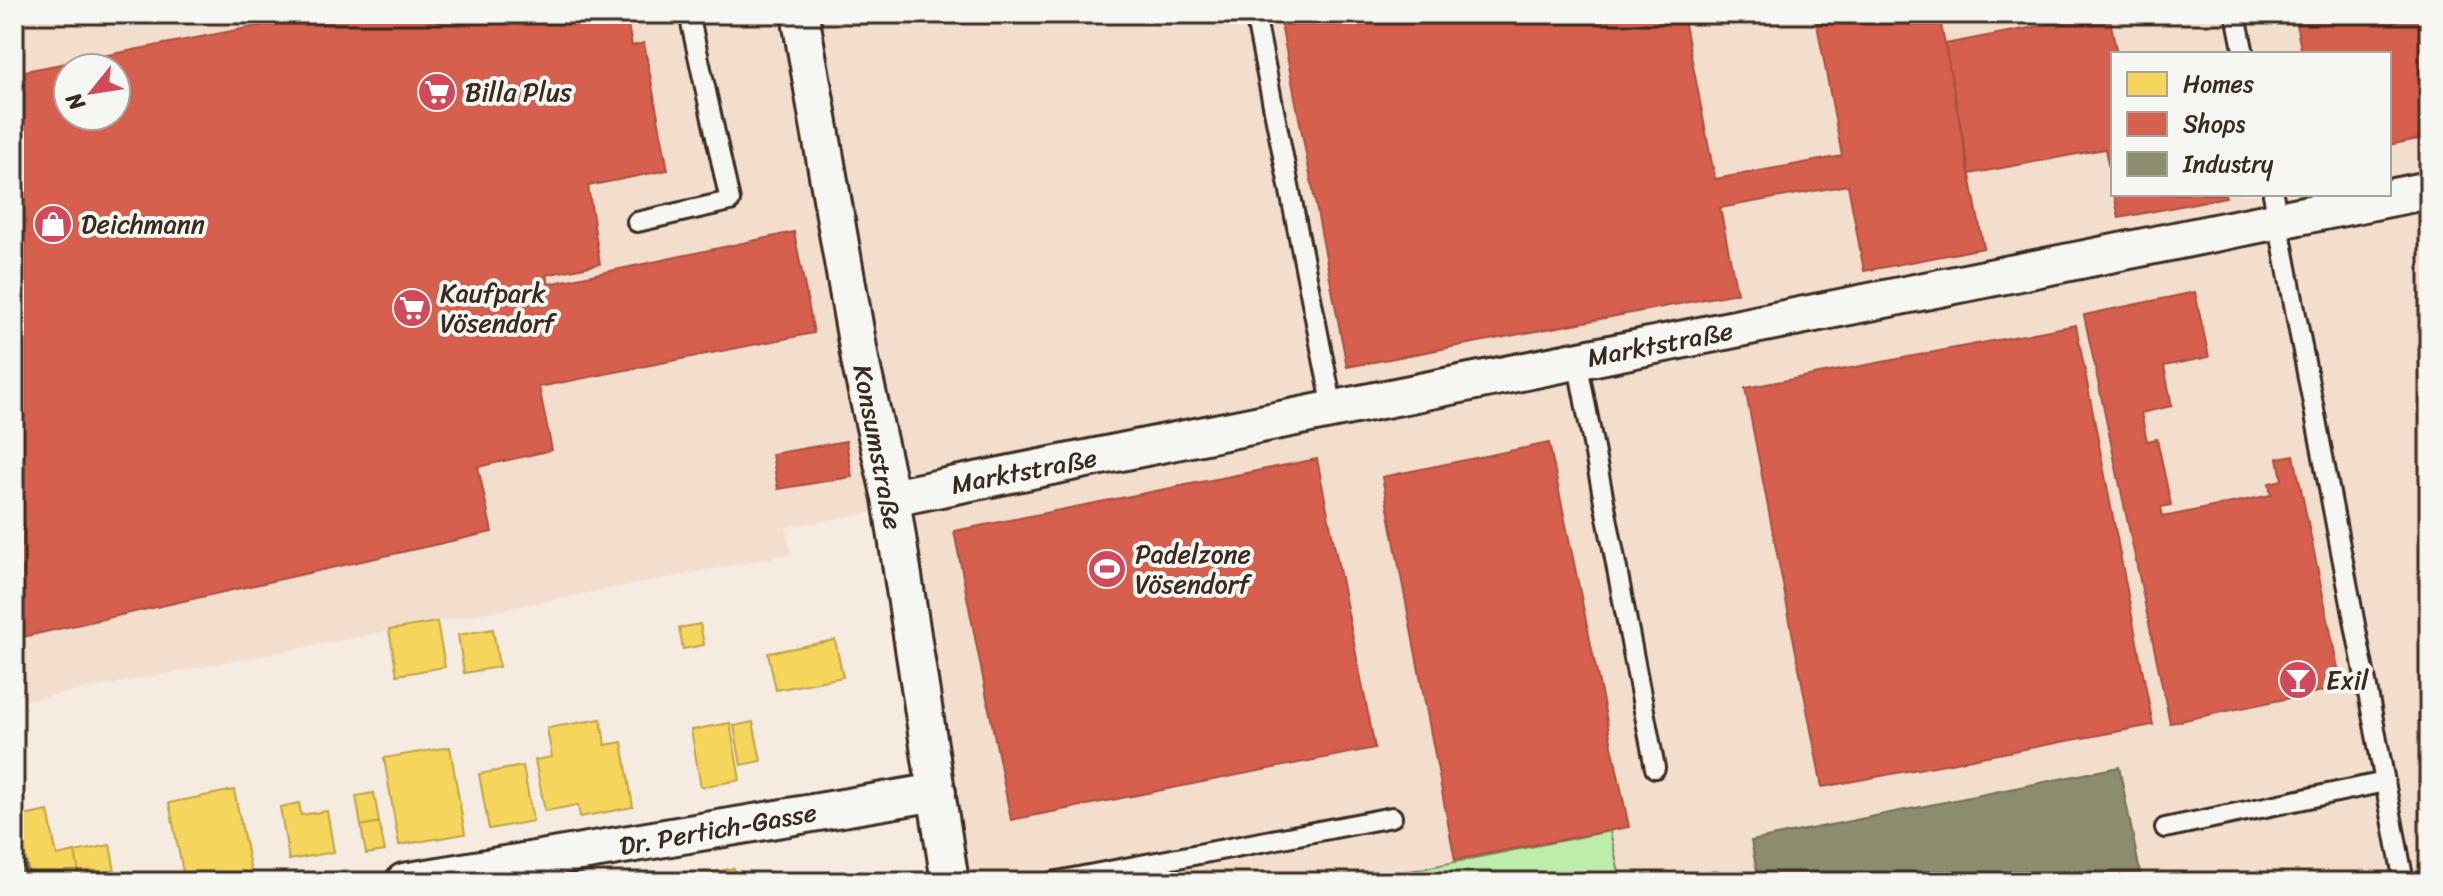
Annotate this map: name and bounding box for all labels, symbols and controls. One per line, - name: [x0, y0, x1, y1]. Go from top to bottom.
- north arrow: [52, 52, 132, 132]
- legend: [2111, 52, 2391, 196]
- text: Homes: [2183, 63, 2254, 105]
- place label: Billa Plus: [465, 69, 573, 115]
- supermarket icon: Billa Plus: [416, 71, 458, 113]
- text: N: [54, 85, 96, 119]
- text: Shops: [2183, 103, 2246, 145]
- text: Industry: [2182, 143, 2274, 185]
- place label: Deichmann: [81, 201, 205, 247]
- shop icon: Deichmann: [32, 203, 74, 245]
- place label: Kaufpark Vösendorf: [440, 270, 557, 346]
- supermarket icon: Kaufpark Vösendorf: [391, 287, 433, 329]
- street label: Marktstraße: [1583, 307, 1737, 381]
- street label: Konsumstraße: [839, 361, 917, 533]
- street label: Marktstraße: [947, 434, 1101, 508]
- place label: Padelzone Vösendorf: [1135, 531, 1252, 607]
- sports icon: Padelzone Vösendorf: [1086, 548, 1128, 590]
- place label: Exil: [2326, 657, 2369, 703]
- bar icon: Exil: [2277, 659, 2319, 701]
- street label: Dr. Pertich-Gasse: [616, 789, 820, 869]

